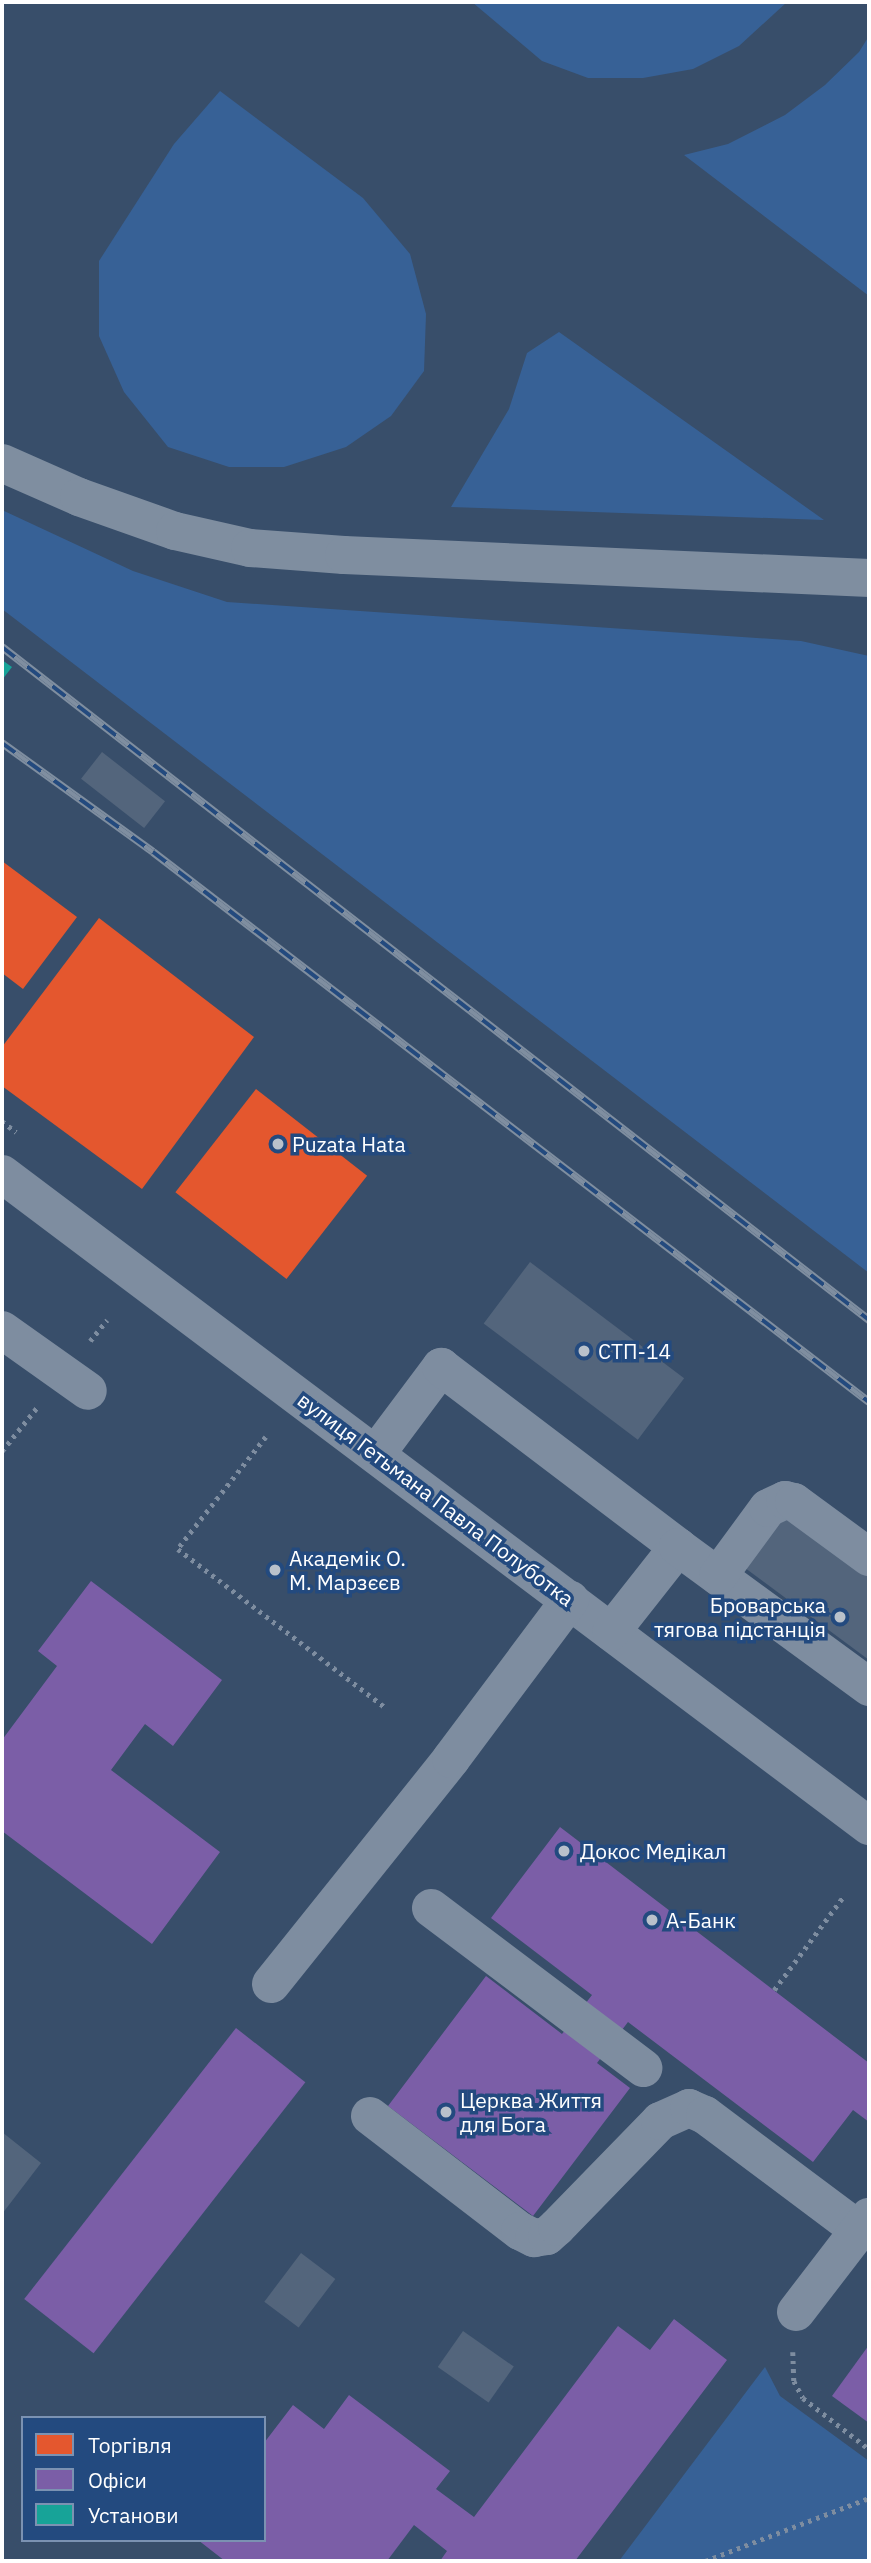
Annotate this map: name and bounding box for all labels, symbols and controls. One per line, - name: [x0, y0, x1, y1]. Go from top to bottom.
- place label: Puzata Hata: [292, 1131, 406, 1157]
- marker: Puzata Hata: [270, 1136, 286, 1152]
- place label: СТП-14: [598, 1338, 671, 1364]
- marker: СТП-14: [576, 1343, 592, 1359]
- street label: вулиця Гетьмана Павла Полуботка: [293, 1387, 579, 1611]
- place label: Академік О. М. Марзєєв: [289, 1545, 406, 1595]
- marker: Академік О. М. Марзєєв: [267, 1562, 283, 1578]
- place label: Броварська тягова підстанція: [654, 1592, 826, 1642]
- marker: Броварська тягова підстанція: [832, 1609, 848, 1625]
- place label: Докос Медікал: [580, 1838, 726, 1864]
- marker: Докос Медікал: [554, 1841, 574, 1861]
- place label: А-Банк: [666, 1907, 736, 1933]
- marker: А-Банк: [644, 1912, 660, 1928]
- place label: Церква Життя для Бога: [460, 2087, 602, 2137]
- marker: Церква Життя для Бога: [438, 2104, 454, 2120]
- legend: [21, 2416, 266, 2542]
- text: Торгівля: [88, 2431, 172, 2459]
- text: Офіси: [88, 2466, 147, 2494]
- text: Установи: [88, 2501, 179, 2529]

